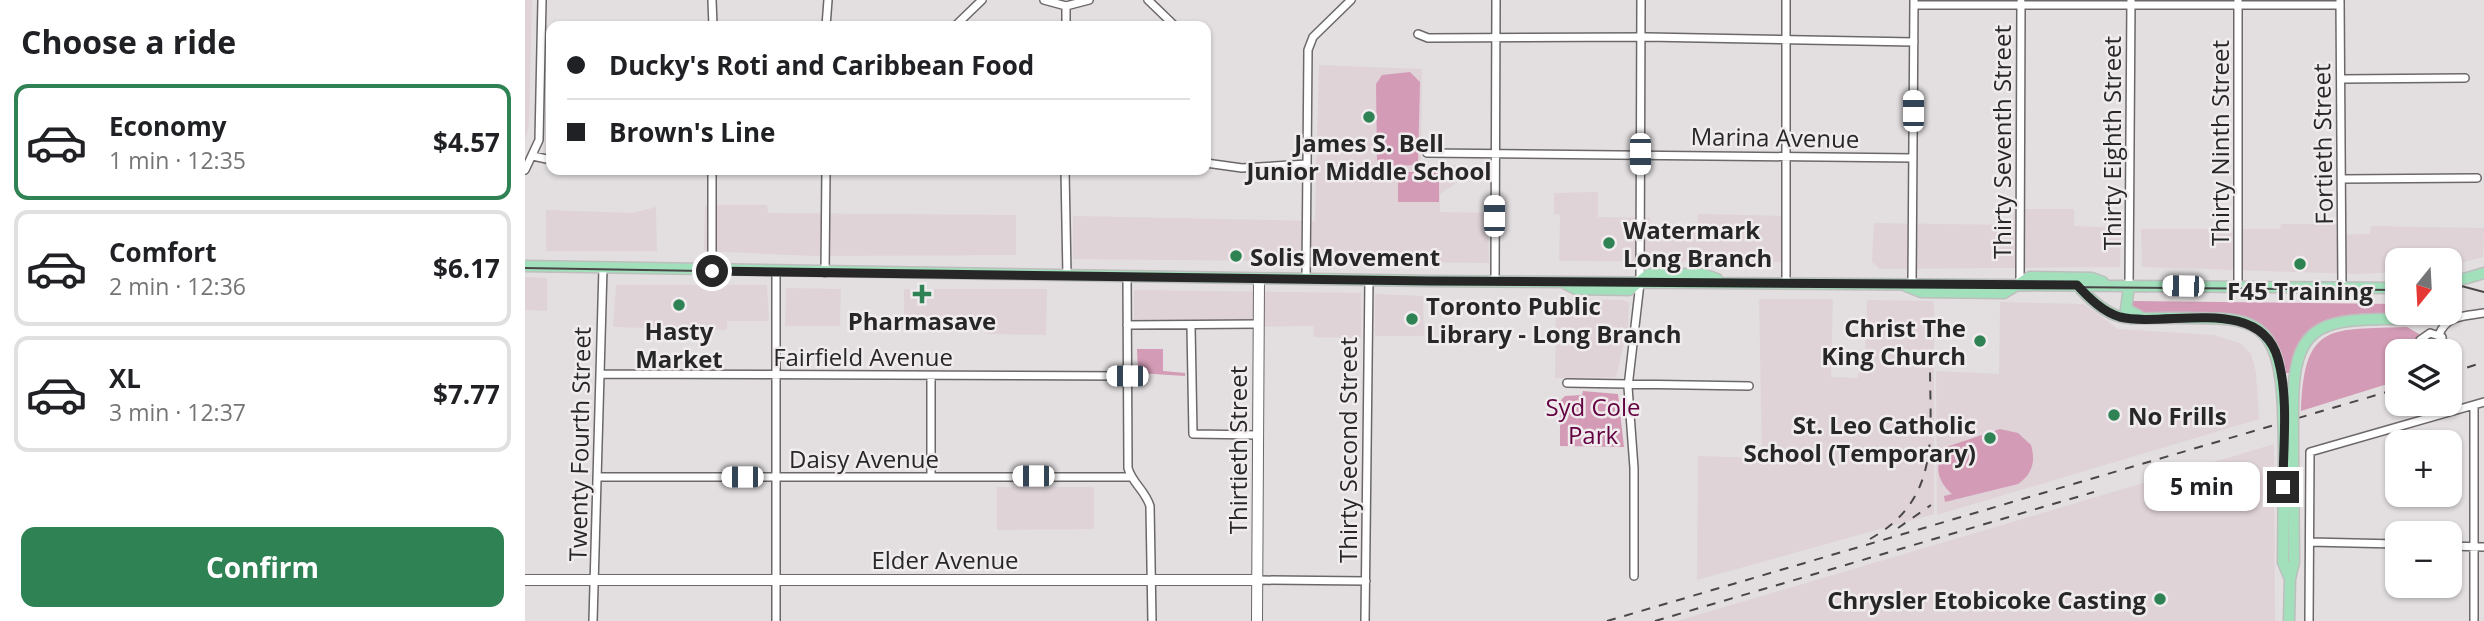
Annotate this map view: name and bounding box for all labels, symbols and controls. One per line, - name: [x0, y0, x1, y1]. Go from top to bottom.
- text: Choose a ride: [21, 20, 236, 63]
- street label: Thirty Seventh Street: [1985, 25, 2018, 259]
- street label: Thirty Eighth Street: [2095, 36, 2128, 250]
- street label: Thirty Ninth Street: [2203, 40, 2236, 246]
- text: Ducky's Roti and Caribbean Food: [609, 47, 1034, 83]
- street label: Fortieth Street: [2304, 63, 2340, 225]
- car: [1903, 90, 1924, 132]
- text: Economy: [109, 108, 227, 144]
- marker: James S. Bell Junior Middle School: [1361, 109, 1377, 125]
- icon: car: [25, 111, 88, 174]
- text: Brown's Line: [609, 114, 775, 150]
- street label: Marina Avenue: [1690, 119, 1860, 155]
- text: $4.57: [433, 124, 500, 160]
- place label: James S. Bell Junior Middle School: [1244, 126, 1492, 187]
- car: [1630, 133, 1651, 175]
- text: 1 min · 12:35: [109, 144, 246, 176]
- car: [1484, 195, 1505, 237]
- place label: Watermark Long Branch: [1623, 213, 1772, 274]
- text: Comfort: [109, 234, 216, 270]
- marker: Watermark Long Branch: [1601, 235, 1617, 251]
- icon: car: [25, 237, 88, 300]
- place label: Solis Movement: [1250, 240, 1440, 273]
- marker: Solis Movement: [1228, 248, 1244, 264]
- north arrow: [2385, 248, 2462, 326]
- map controls: [2385, 248, 2462, 598]
- text: $6.17: [433, 250, 500, 286]
- route start: [696, 255, 728, 287]
- marker: F45 Training: [2292, 256, 2308, 272]
- text: 2 min · 12:36: [109, 270, 246, 302]
- place label: F45 Training: [2227, 274, 2373, 307]
- car: [2162, 275, 2205, 297]
- marker: Pharmasave: [914, 286, 930, 302]
- place label: Toronto Public Library - Long Branch: [1426, 289, 1682, 350]
- marker: Hasty Market: [671, 297, 687, 313]
- place label: Pharmasave: [848, 304, 996, 337]
- marker: Toronto Public Library - Long Branch: [1404, 311, 1420, 327]
- place label: Christ The King Church: [1821, 311, 1966, 372]
- place label: Hasty Market: [635, 314, 723, 375]
- street label: Twenty Fourth Street: [560, 326, 598, 562]
- marker: Christ The King Church: [1972, 333, 1988, 349]
- street label: Thirty Second Street: [1331, 337, 1364, 563]
- button: layers: [2385, 339, 2462, 416]
- street label: Fairfield Avenue: [773, 340, 953, 373]
- text: XL: [109, 360, 141, 396]
- icon: car: [25, 363, 88, 426]
- car: [1107, 366, 1149, 387]
- street label: Thirtieth Street: [1221, 366, 1254, 534]
- text: $7.77: [433, 376, 500, 412]
- park label: Syd Cole Park: [1545, 390, 1641, 451]
- text: 3 min · 12:37: [109, 396, 246, 428]
- place label: No Frills: [2128, 399, 2227, 432]
- marker: No Frills: [2106, 407, 2122, 423]
- place label: St. Leo Catholic School (Temporary): [1743, 408, 1976, 469]
- marker: St. Leo Catholic School (Temporary): [1982, 430, 1998, 446]
- button: +: [2385, 430, 2462, 507]
- street label: Daisy Avenue: [789, 442, 939, 475]
- callout: 5 min: [2143, 462, 2259, 512]
- car: [1013, 466, 1055, 487]
- car: [722, 467, 764, 488]
- text: 5 min: [2170, 470, 2234, 502]
- route end: [2267, 471, 2299, 503]
- button: −: [2385, 521, 2462, 598]
- button: Confirm: [21, 527, 504, 607]
- street label: Elder Avenue: [871, 543, 1019, 576]
- place label: Chrysler Etobicoke Casting: [1827, 583, 2146, 616]
- marker: Chrysler Etobicoke Casting: [2152, 591, 2168, 607]

